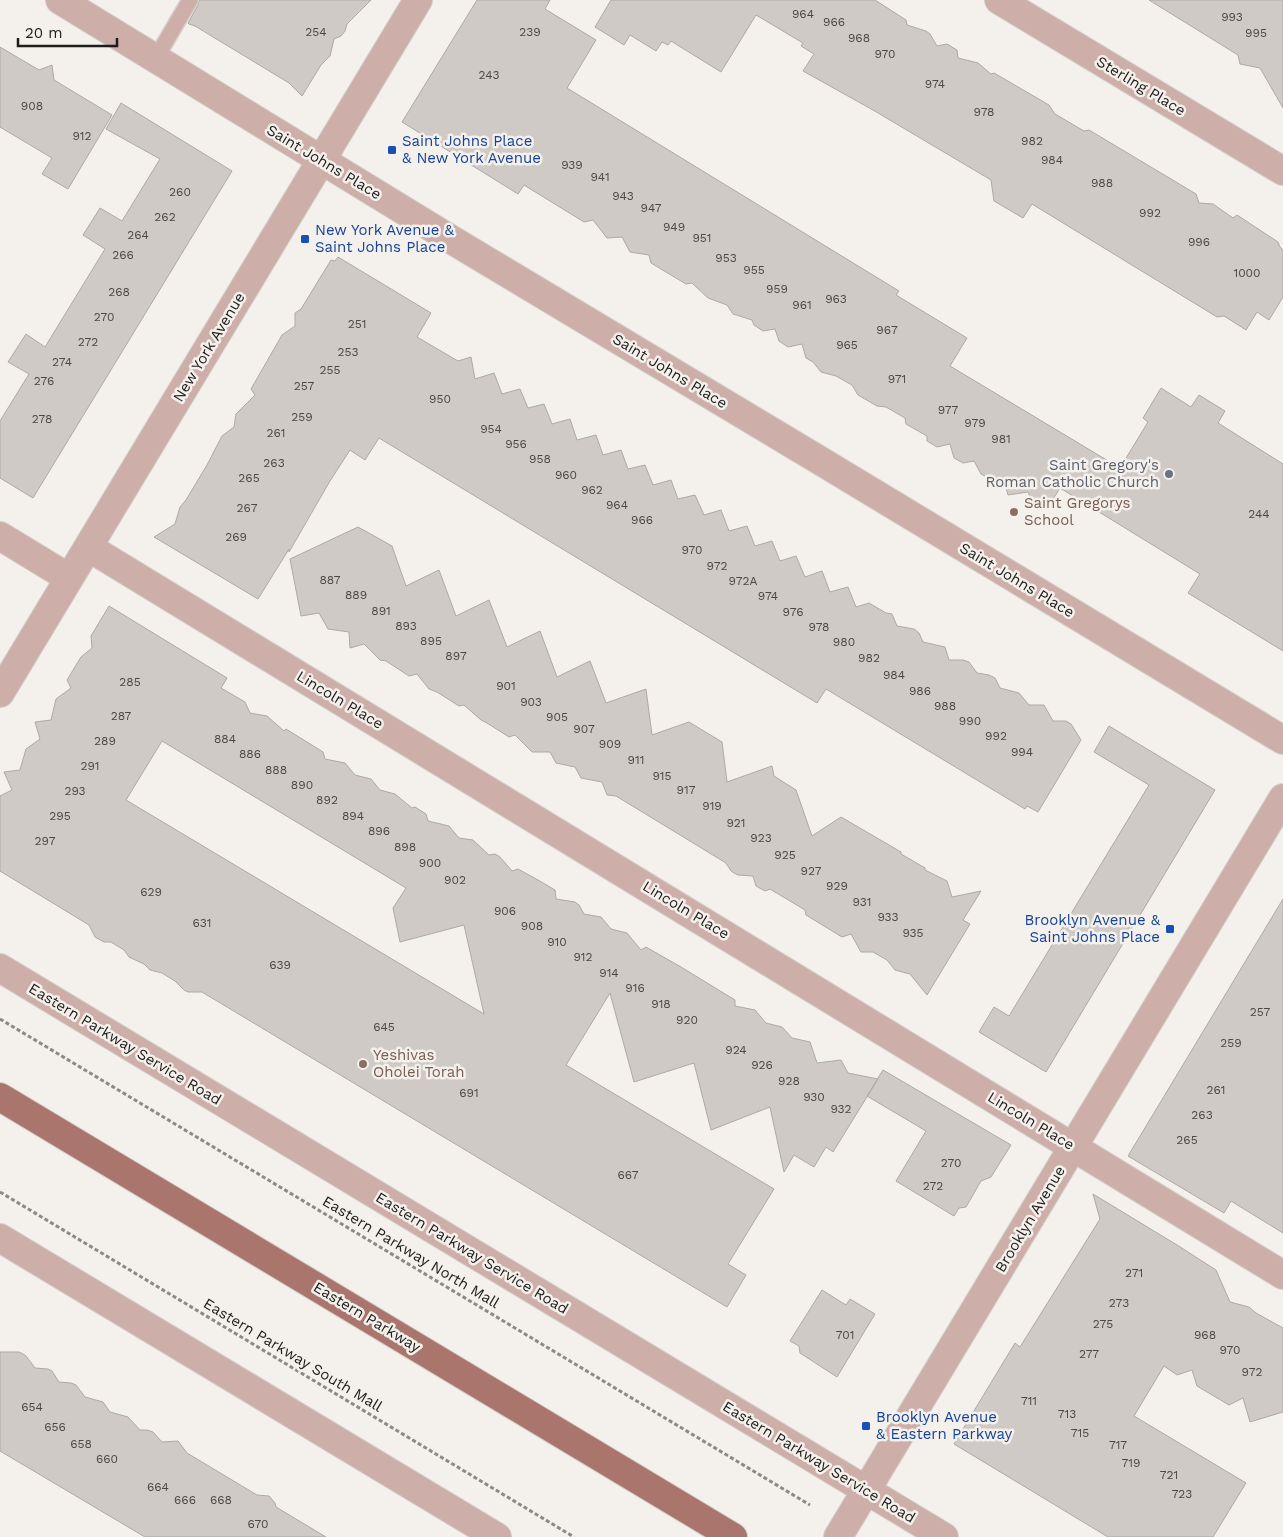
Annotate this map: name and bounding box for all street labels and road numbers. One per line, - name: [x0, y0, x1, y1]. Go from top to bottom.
- street label: Sterling Place: [1093, 52, 1189, 120]
- street label: Saint Johns Place: [263, 121, 385, 203]
- street label: New York Avenue: [169, 289, 249, 405]
- street label: Saint Johns Place: [609, 330, 731, 412]
- street label: Saint Johns Place: [956, 539, 1078, 621]
- street label: Lincoln Place: [293, 667, 387, 733]
- street label: Lincoln Place: [639, 877, 733, 943]
- street label: Eastern Parkway Service Road: [25, 979, 225, 1109]
- street label: Lincoln Place: [984, 1088, 1078, 1154]
- street label: Brooklyn Avenue: [991, 1163, 1069, 1275]
- street label: Eastern Parkway Service Road: [372, 1188, 572, 1318]
- street label: Eastern Parkway North Mall: [319, 1192, 503, 1312]
- street label: Eastern Parkway: [310, 1278, 424, 1356]
- street label: Eastern Parkway South Mall: [200, 1294, 386, 1416]
- street label: Eastern Parkway Service Road: [719, 1397, 919, 1527]

